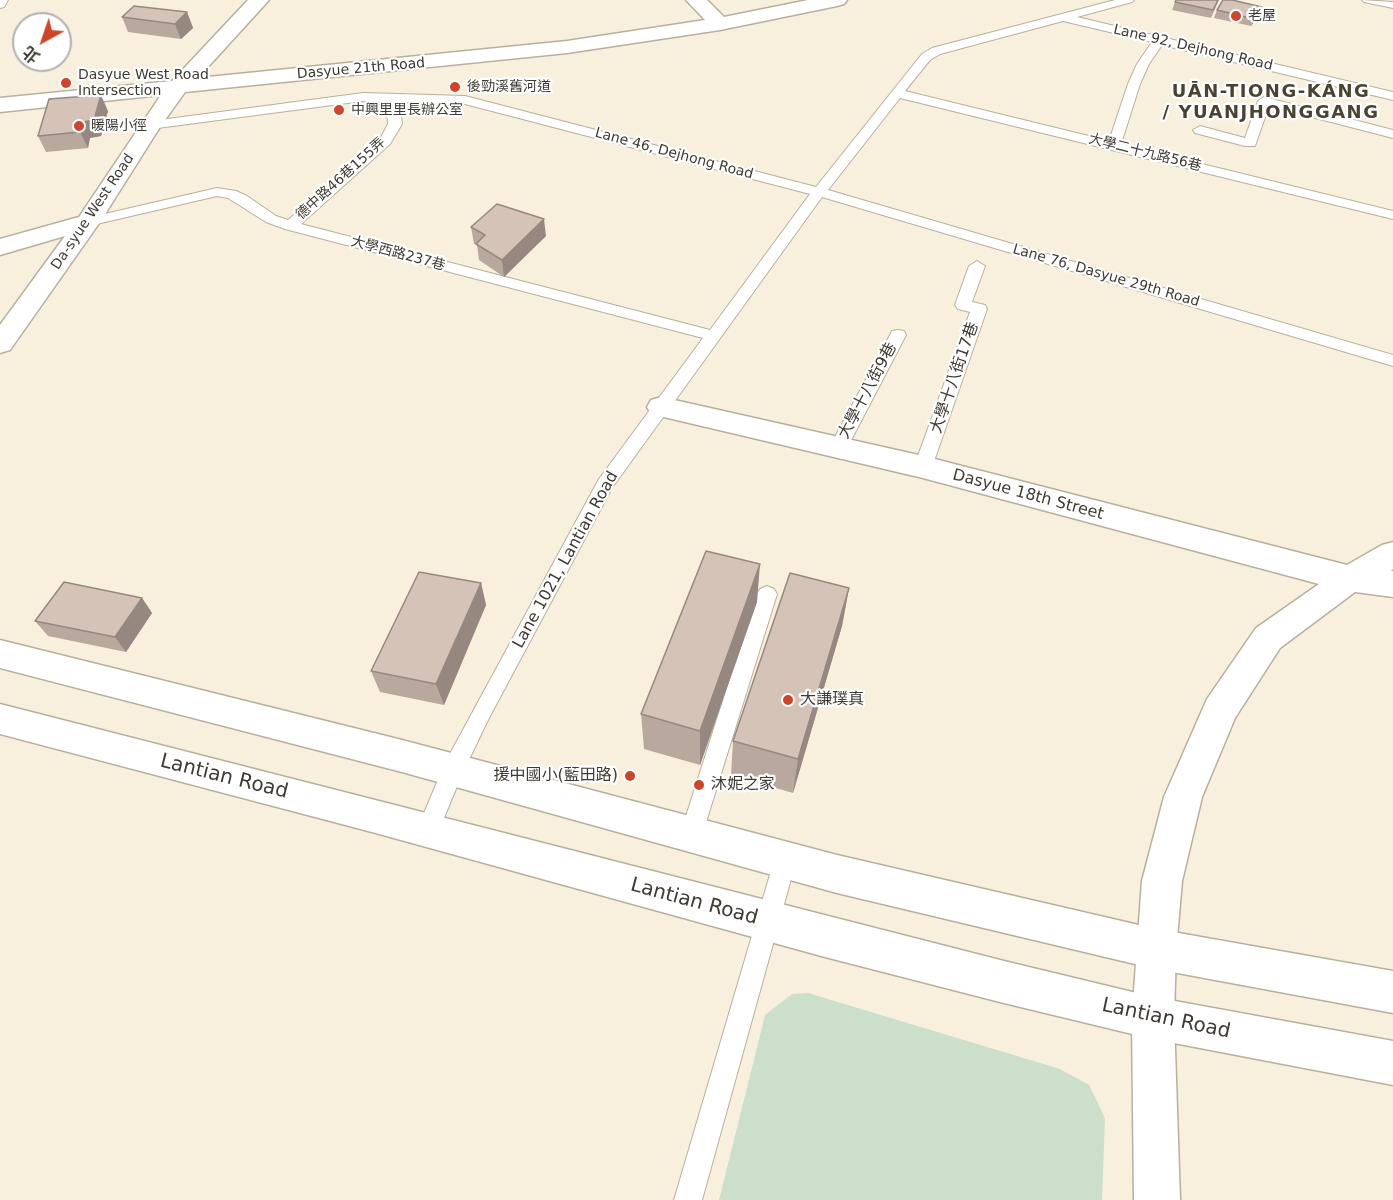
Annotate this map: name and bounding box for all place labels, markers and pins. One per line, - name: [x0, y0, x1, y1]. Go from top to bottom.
- place label: 老屋: [1248, 8, 1276, 24]
- marker: 老屋: [1229, 9, 1243, 23]
- place label: Dasyue West Road Intersection: [78, 67, 209, 100]
- marker: Dasyue West Road Intersection: [59, 76, 73, 90]
- place label: 後勁溪舊河道: [467, 79, 551, 95]
- marker: 後勁溪舊河道: [448, 80, 462, 94]
- place label: 中興里里長辦公室: [351, 102, 463, 118]
- marker: 中興里里長辦公室: [332, 103, 346, 117]
- place label: 暖陽小徑: [91, 118, 147, 134]
- marker: 暖陽小徑: [72, 119, 86, 133]
- place label: 大謙璞真: [800, 690, 864, 710]
- marker: 大謙璞真: [781, 693, 795, 707]
- place label: 援中國小(藍田路): [494, 766, 618, 786]
- marker: 援中國小(藍田路): [623, 769, 637, 783]
- place label: 沐妮之家: [711, 775, 775, 795]
- marker: 沐妮之家: [692, 778, 706, 792]

